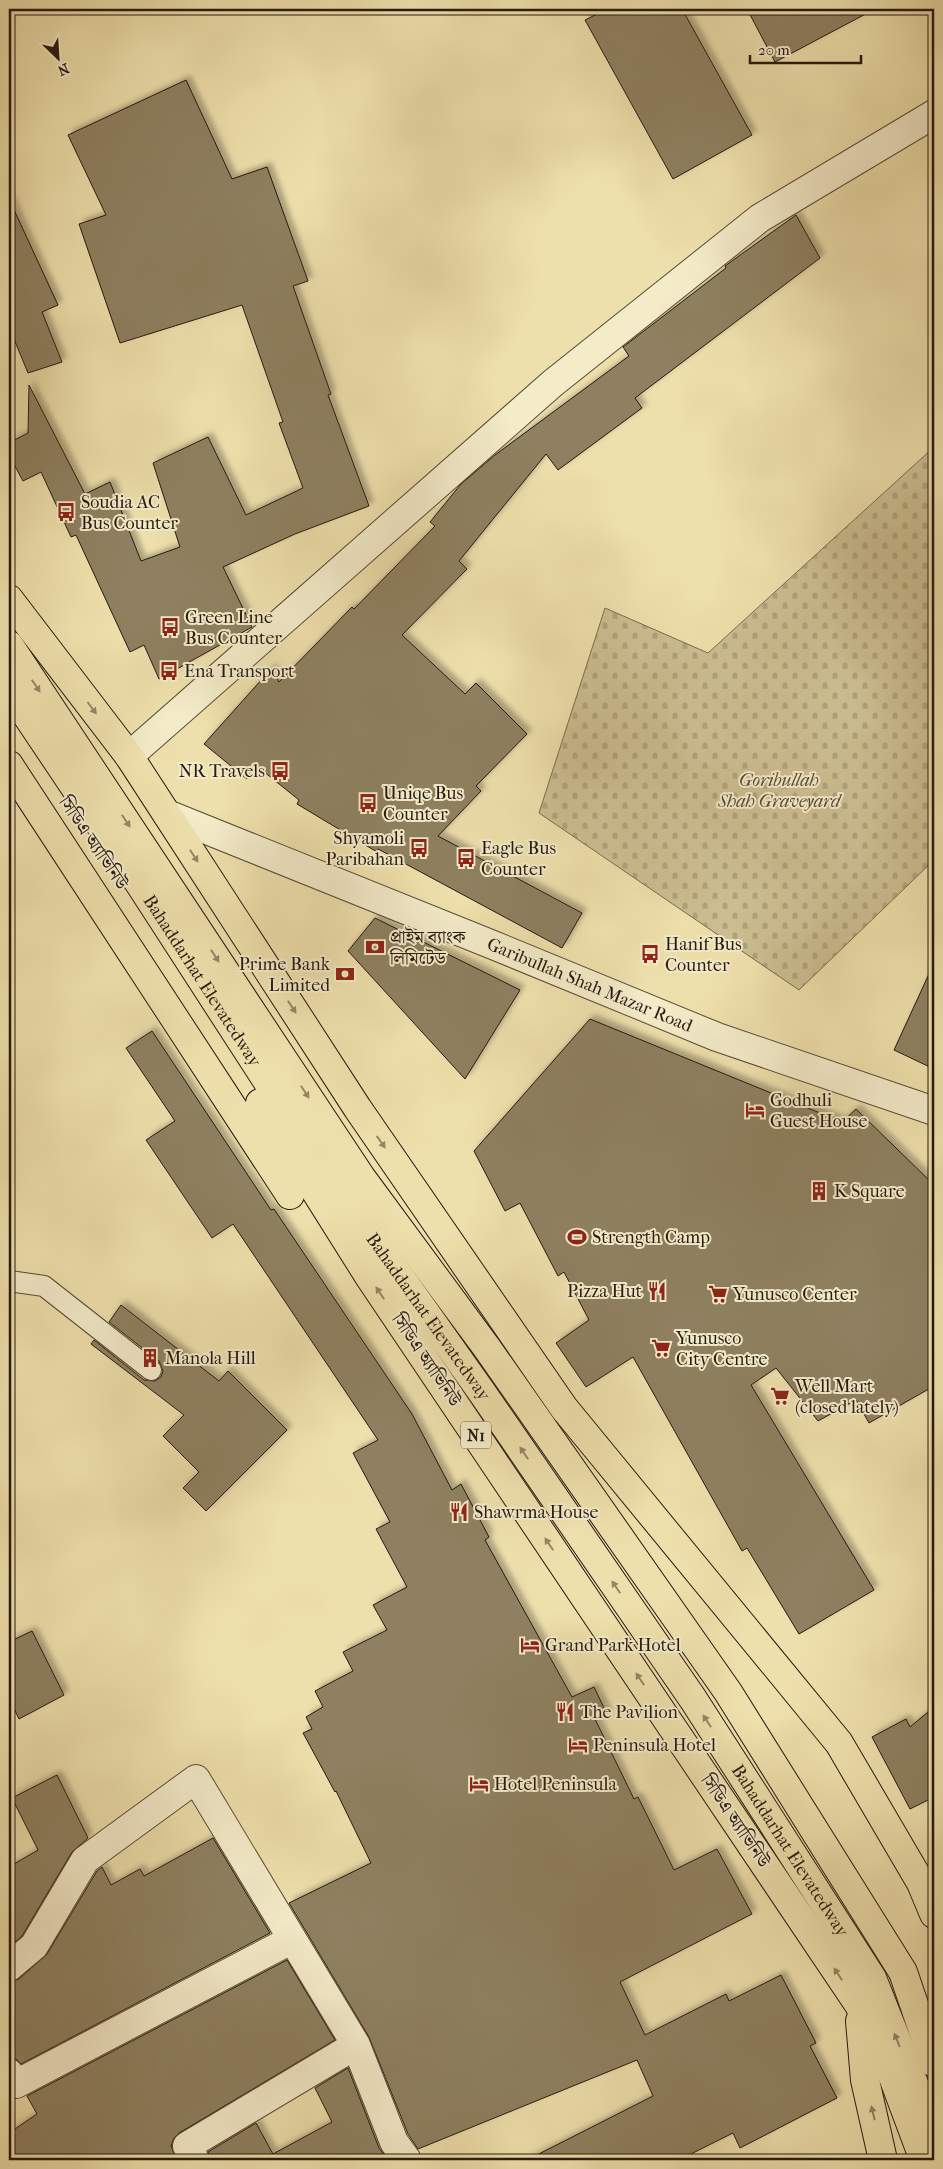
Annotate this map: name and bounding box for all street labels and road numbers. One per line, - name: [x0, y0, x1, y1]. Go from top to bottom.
- street label: সিডিএ অ্যাভিনিউ: [54, 791, 133, 894]
- street label: Bahaddarhat Elevatedway: [139, 891, 266, 1072]
- street label: Garibullah Shah Mazar Road: [484, 933, 696, 1036]
- street label: Bahaddarhat Elevatedway: [362, 1229, 496, 1406]
- street label: সিডিএ অ্যাভিনিউ: [387, 1308, 466, 1411]
- road number: N1: [461, 1422, 491, 1448]
- street label: Bahaddarhat Elevatedway: [727, 1761, 854, 1942]
- street label: সিডিএ অ্যাভিনিউ: [696, 1769, 775, 1872]

